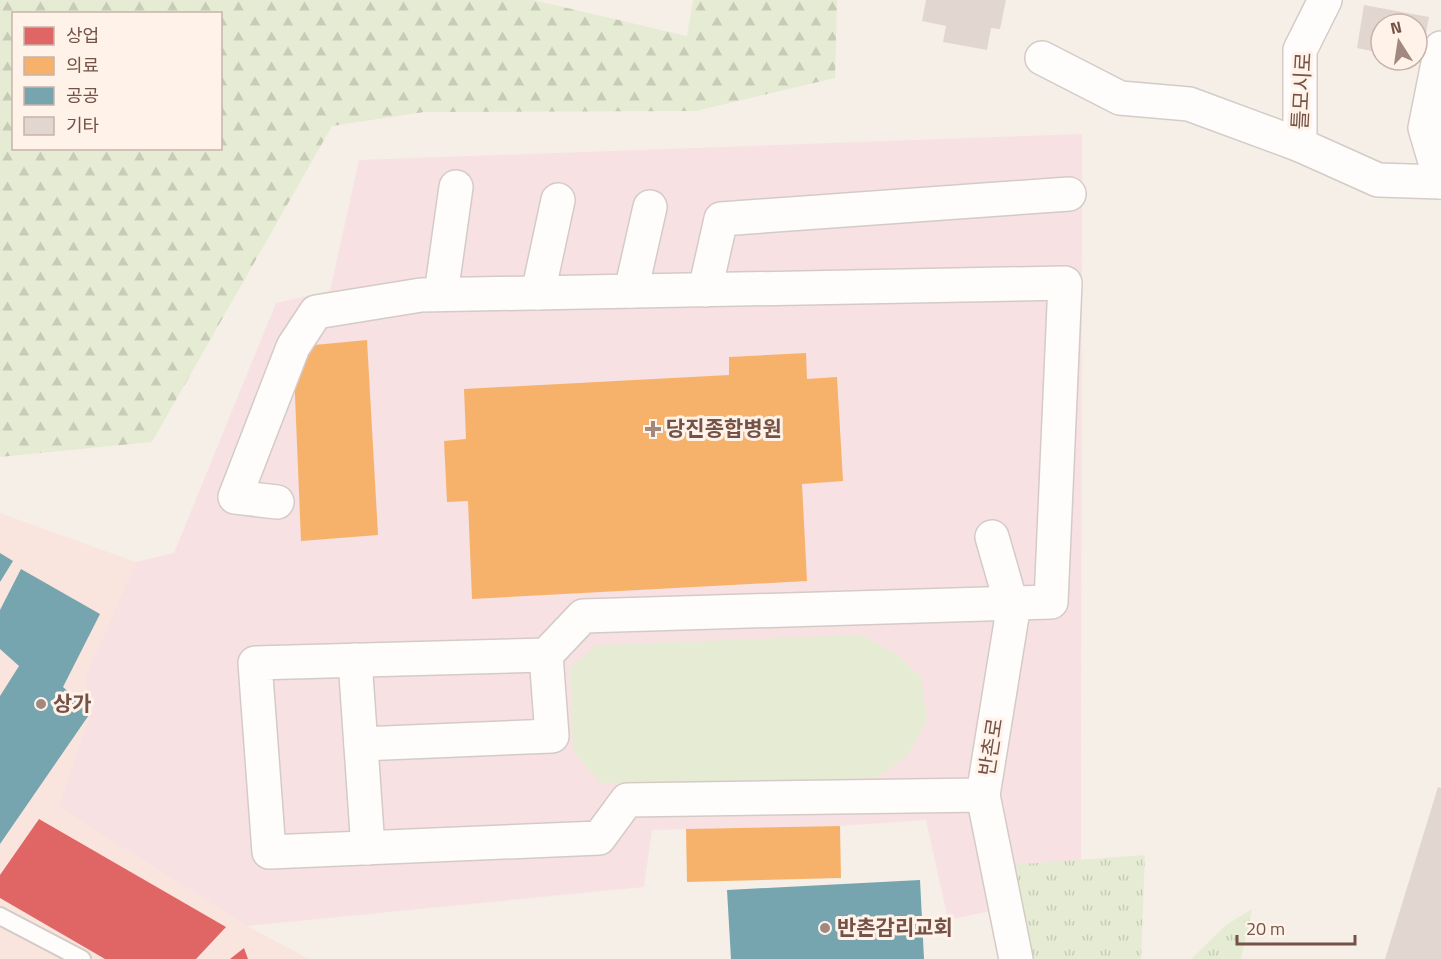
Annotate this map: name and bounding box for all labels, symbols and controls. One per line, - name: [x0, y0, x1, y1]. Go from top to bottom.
- legend: [12, 12, 222, 150]
- north arrow: [1369, 12, 1429, 72]
- text: N: [1388, 14, 1404, 40]
- text: 상업: [66, 22, 99, 49]
- text: 의료: [66, 52, 99, 79]
- street label: 틀모시로: [1283, 52, 1319, 130]
- text: 공공: [66, 82, 99, 109]
- text: 기타: [66, 112, 100, 139]
- place label: 당진종합병원: [666, 412, 782, 444]
- marker: 당진종합병원: [644, 420, 662, 438]
- place label: 상가: [53, 687, 92, 719]
- marker: 상가: [34, 697, 48, 711]
- street label: 반촌로: [970, 716, 1010, 778]
- scale bar: [1237, 908, 1356, 946]
- place label: 반촌감리교회: [837, 911, 953, 943]
- text: 20 m: [1246, 915, 1285, 942]
- marker: 반촌감리교회: [818, 921, 832, 935]

